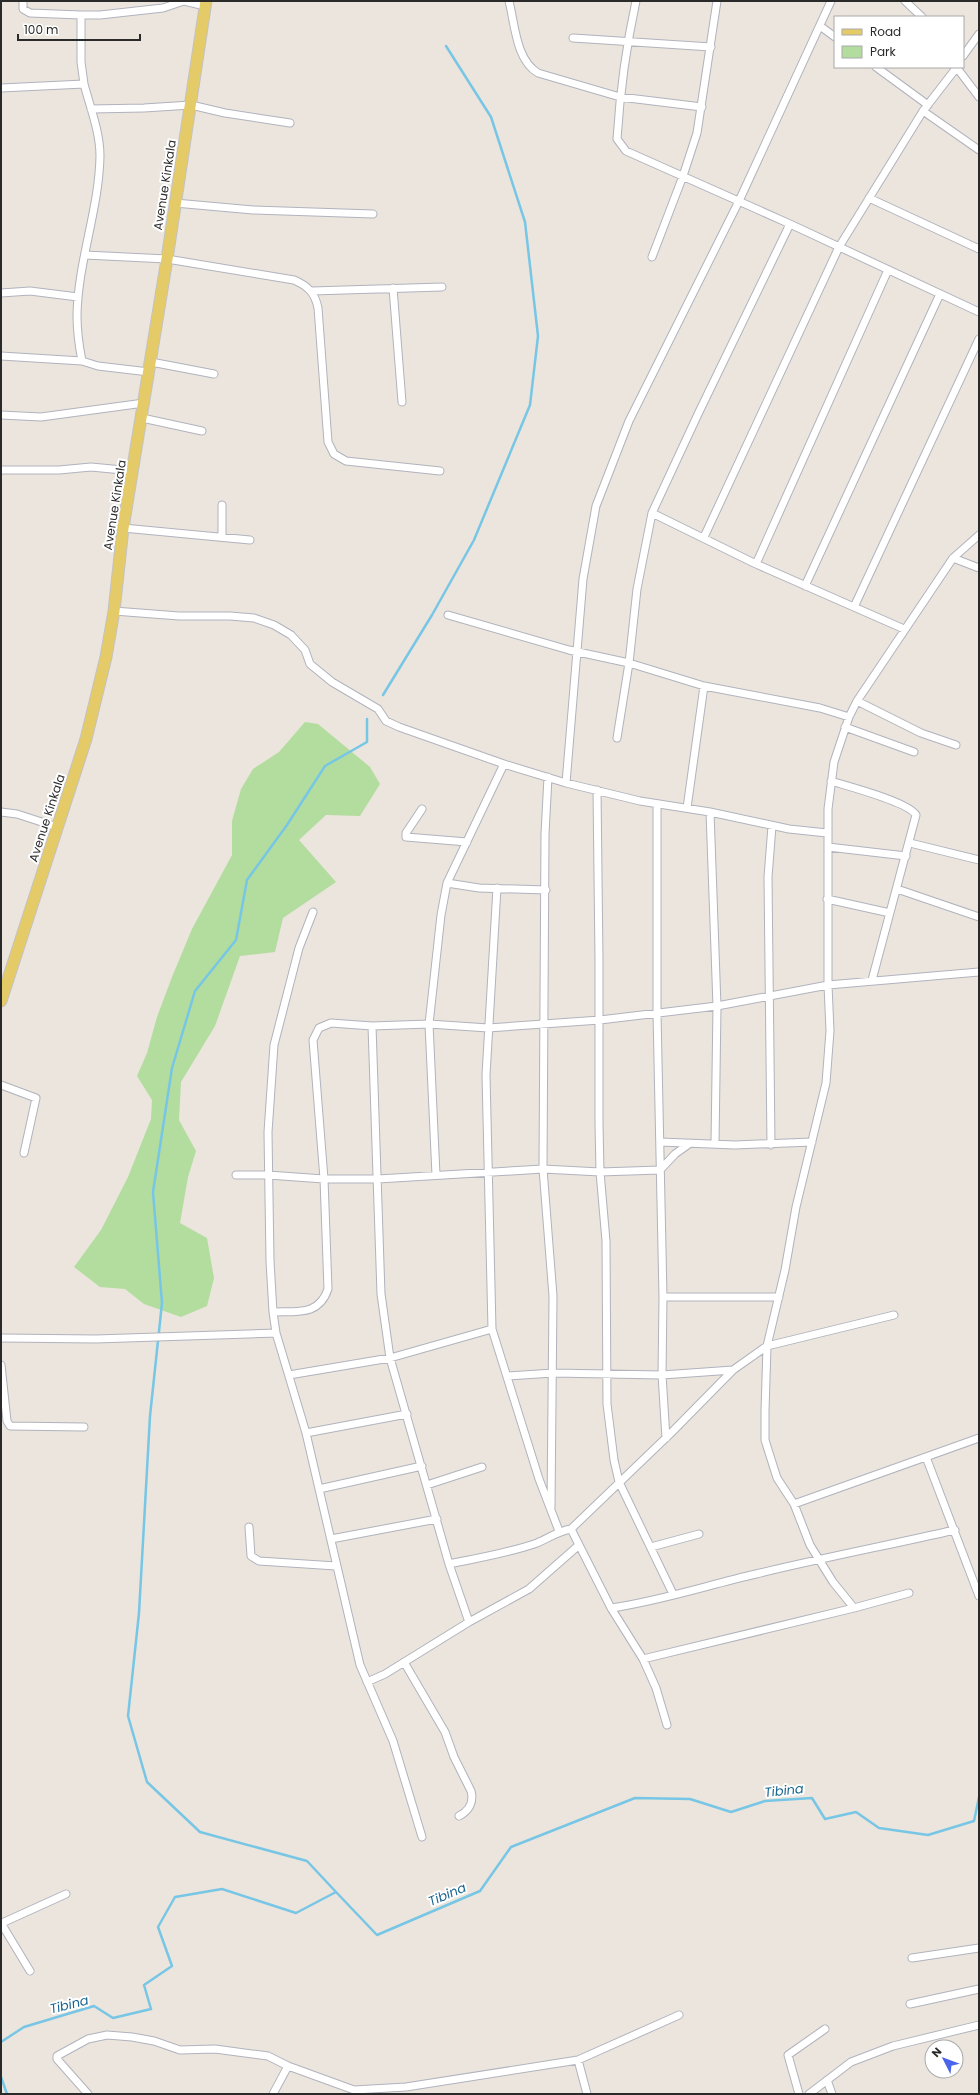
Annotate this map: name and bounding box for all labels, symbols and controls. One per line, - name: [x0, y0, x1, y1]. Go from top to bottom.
- scale bar: [18, 16, 140, 42]
- legend: [834, 16, 964, 68]
- text: 100 m: [24, 21, 58, 38]
- text: Road: [870, 23, 901, 40]
- text: Park: [870, 43, 897, 60]
- street label: Avenue Kinkala: [149, 138, 180, 231]
- street label: Avenue Kinkala: [99, 458, 130, 551]
- street label: Avenue Kinkala: [24, 772, 69, 864]
- water label: Tibina: [764, 1779, 805, 1802]
- water label: Tibina: [425, 1878, 469, 1911]
- water label: Tibina: [48, 1990, 91, 2018]
- north arrow: [924, 2039, 964, 2079]
- text: N: [928, 2044, 945, 2061]

